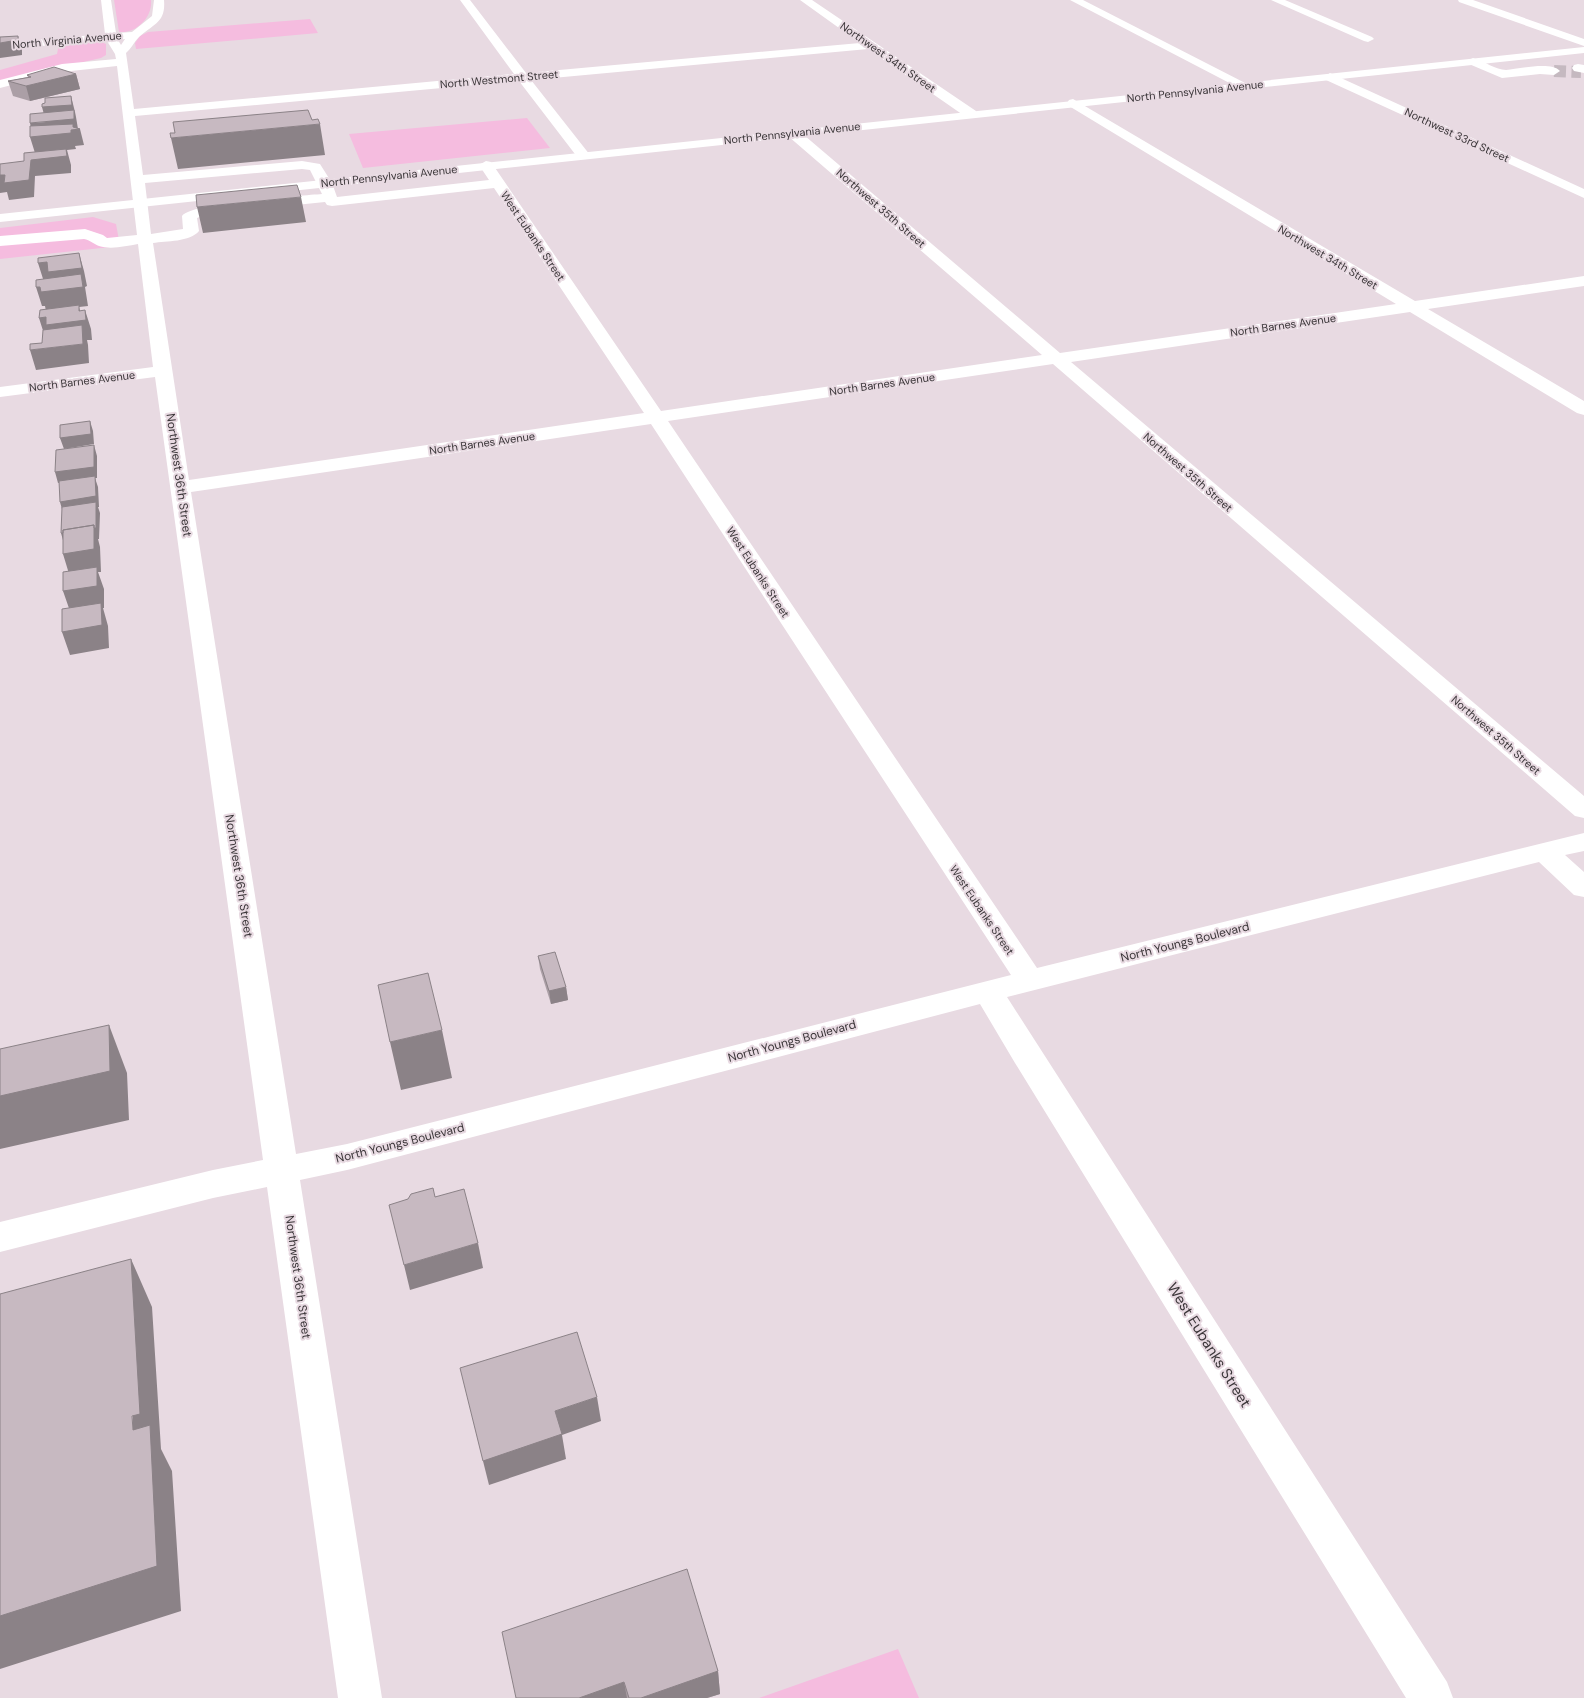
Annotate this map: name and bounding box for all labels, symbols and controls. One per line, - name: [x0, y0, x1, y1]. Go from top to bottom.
- street label: Northwest 34th Street: [837, 19, 939, 95]
- street label: North Virginia Avenue: [12, 28, 122, 52]
- street label: North Westmont Street: [439, 67, 559, 91]
- street label: North Pennsylvania Avenue: [1126, 77, 1264, 105]
- street label: Northwest 33rd Street: [1403, 105, 1511, 165]
- street label: North Pennsylvania Avenue: [723, 119, 861, 147]
- street label: North Pennsylvania Avenue: [320, 162, 458, 190]
- street label: Northwest 35th Street: [833, 165, 929, 251]
- street label: West Eubanks Street: [498, 188, 568, 284]
- street label: Northwest 34th Street: [1276, 222, 1380, 292]
- street label: North Barnes Avenue: [1229, 311, 1337, 339]
- street label: North Barnes Avenue: [28, 368, 136, 394]
- street label: North Barnes Avenue: [828, 370, 936, 398]
- street label: Northwest 36th Street: [162, 412, 196, 538]
- street label: North Barnes Avenue: [428, 429, 536, 457]
- street label: Northwest 35th Street: [1140, 429, 1236, 515]
- street label: West Eubanks Street: [723, 524, 793, 620]
- street label: Northwest 35th Street: [1448, 692, 1544, 778]
- street label: Northwest 36th Street: [221, 813, 257, 939]
- street label: West Eubanks Street: [947, 862, 1017, 958]
- street label: North Youngs Boulevard: [1119, 918, 1251, 966]
- street label: North Youngs Boulevard: [726, 1016, 858, 1066]
- street label: North Youngs Boulevard: [334, 1119, 466, 1167]
- street label: Northwest 36th Street: [281, 1214, 315, 1340]
- street label: West Eubanks Street: [1162, 1279, 1256, 1411]

